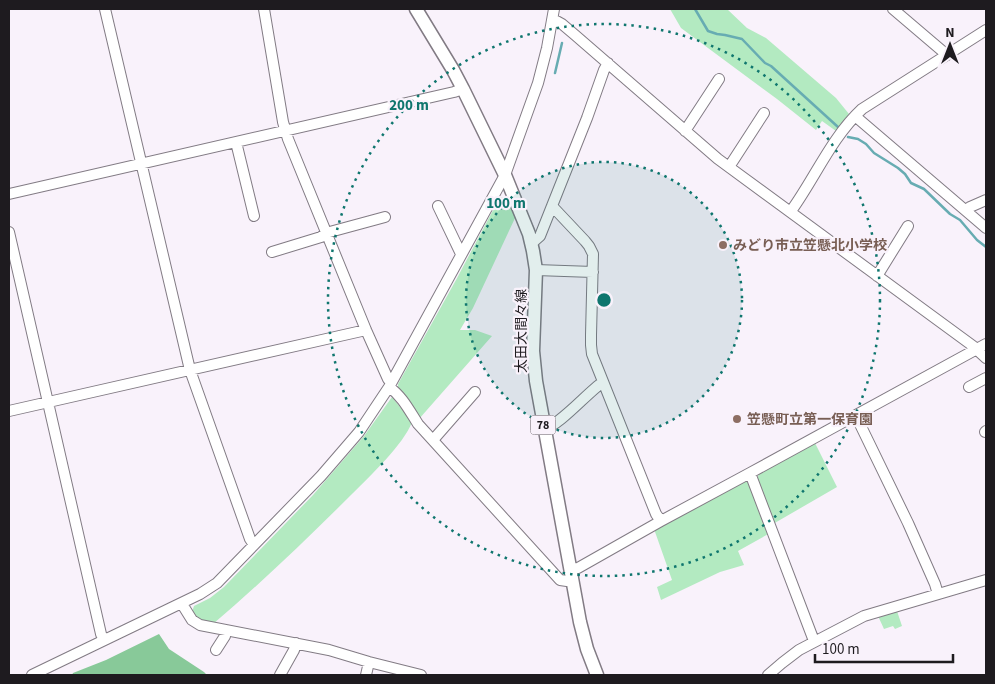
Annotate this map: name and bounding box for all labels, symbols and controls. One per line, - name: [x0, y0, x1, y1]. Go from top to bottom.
- north arrow: [925, 20, 975, 70]
- text: N: [945, 23, 955, 43]
- text: 200 m: [389, 95, 429, 116]
- text: 100 m: [486, 193, 526, 214]
- place label: みどり市立笠懸北小学校: [733, 236, 887, 256]
- marker: みどり市立笠懸北小学校: [717, 239, 729, 251]
- street label: 太田大間々線: [512, 289, 532, 373]
- centre of rings: [595, 291, 613, 309]
- place label: 笠懸町立第一保育園: [747, 410, 873, 430]
- marker: 笠懸町立第一保育園: [731, 413, 743, 425]
- road number: 78: [530, 416, 556, 434]
- scale bar: [815, 632, 952, 664]
- text: 100 m: [822, 639, 860, 660]

